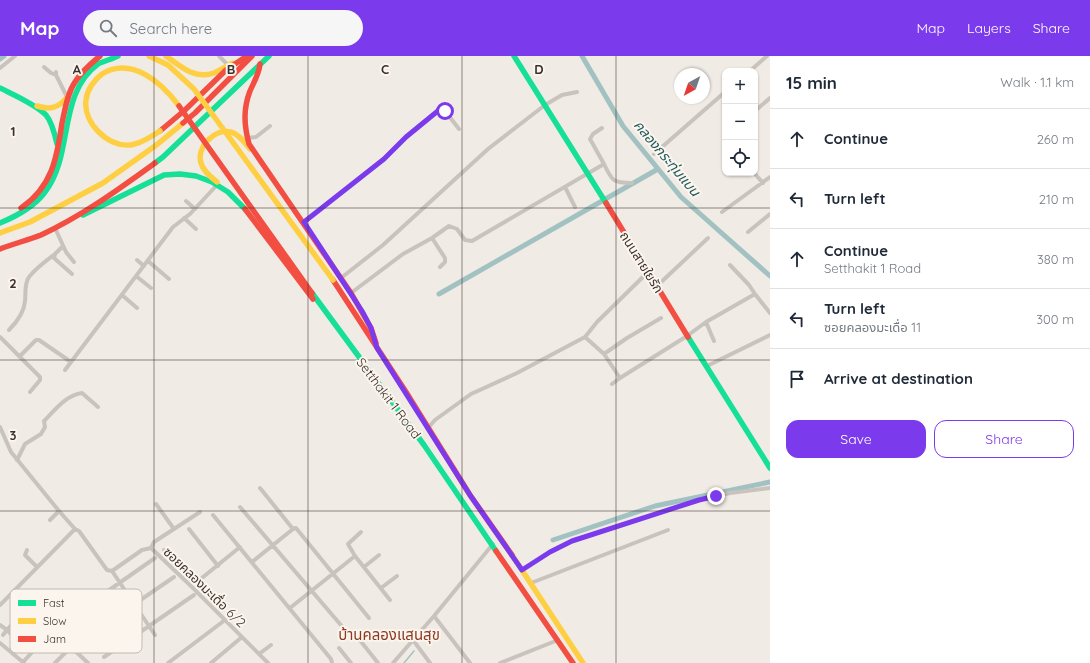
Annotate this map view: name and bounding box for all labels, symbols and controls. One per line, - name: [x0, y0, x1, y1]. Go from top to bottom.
- search box: [83, 10, 363, 46]
- text: Map: [20, 16, 59, 40]
- icon: search: [97, 17, 119, 39]
- text: Search here: [129, 19, 212, 38]
- text: Map: [916, 19, 945, 37]
- text: Layers: [967, 19, 1011, 37]
- text: Share: [1033, 19, 1070, 37]
- text: A: [73, 61, 82, 77]
- text: B: [227, 61, 235, 77]
- text: C: [381, 61, 389, 77]
- text: D: [534, 61, 544, 77]
- north arrow: [674, 68, 710, 104]
- map controls: [722, 68, 758, 176]
- button: +: [722, 68, 758, 104]
- text: 15 min: [786, 72, 837, 93]
- text: Walk · 1.1 km: [1000, 74, 1074, 90]
- route start: [436, 102, 454, 120]
- button: −: [722, 104, 758, 140]
- water label: คลองกระทุ่มแบน: [630, 116, 705, 201]
- text: 1: [10, 123, 16, 139]
- icon: ahead: [786, 128, 808, 150]
- text: Continue: [824, 129, 888, 148]
- text: 260 m: [1037, 131, 1074, 147]
- button: locate: [722, 140, 758, 176]
- icon: left: [786, 188, 808, 210]
- text: Turn left: [824, 189, 886, 208]
- text: 210 m: [1039, 191, 1074, 207]
- street label: ถนนสายใยรัก: [617, 228, 667, 296]
- text: Continue: [824, 241, 888, 260]
- icon: ahead: [786, 248, 808, 270]
- text: 380 m: [1037, 251, 1074, 267]
- text: Setthakit 1 Road: [824, 260, 921, 276]
- text: 2: [9, 275, 17, 291]
- text: Turn left: [824, 299, 886, 318]
- icon: left: [786, 308, 808, 330]
- text: 300 m: [1036, 311, 1074, 327]
- text: ซอยคลองมะเดื่อ 11: [824, 319, 921, 335]
- street label: Setthakit 1 Road: [353, 354, 425, 442]
- icon: arrive: [786, 368, 808, 390]
- text: Arrive at destination: [824, 369, 973, 388]
- button: Save: [786, 420, 926, 458]
- button: Share: [934, 420, 1074, 458]
- text: 3: [10, 427, 17, 443]
- route end: [707, 487, 725, 505]
- street label: ซอยคลองมะเดื่อ 6/2: [160, 543, 250, 630]
- legend: [10, 589, 142, 653]
- text: Fast: [43, 596, 65, 610]
- text: Slow: [43, 614, 67, 628]
- district label: บ้านคลองแสนสุข: [338, 625, 440, 644]
- text: Jam: [43, 632, 66, 646]

